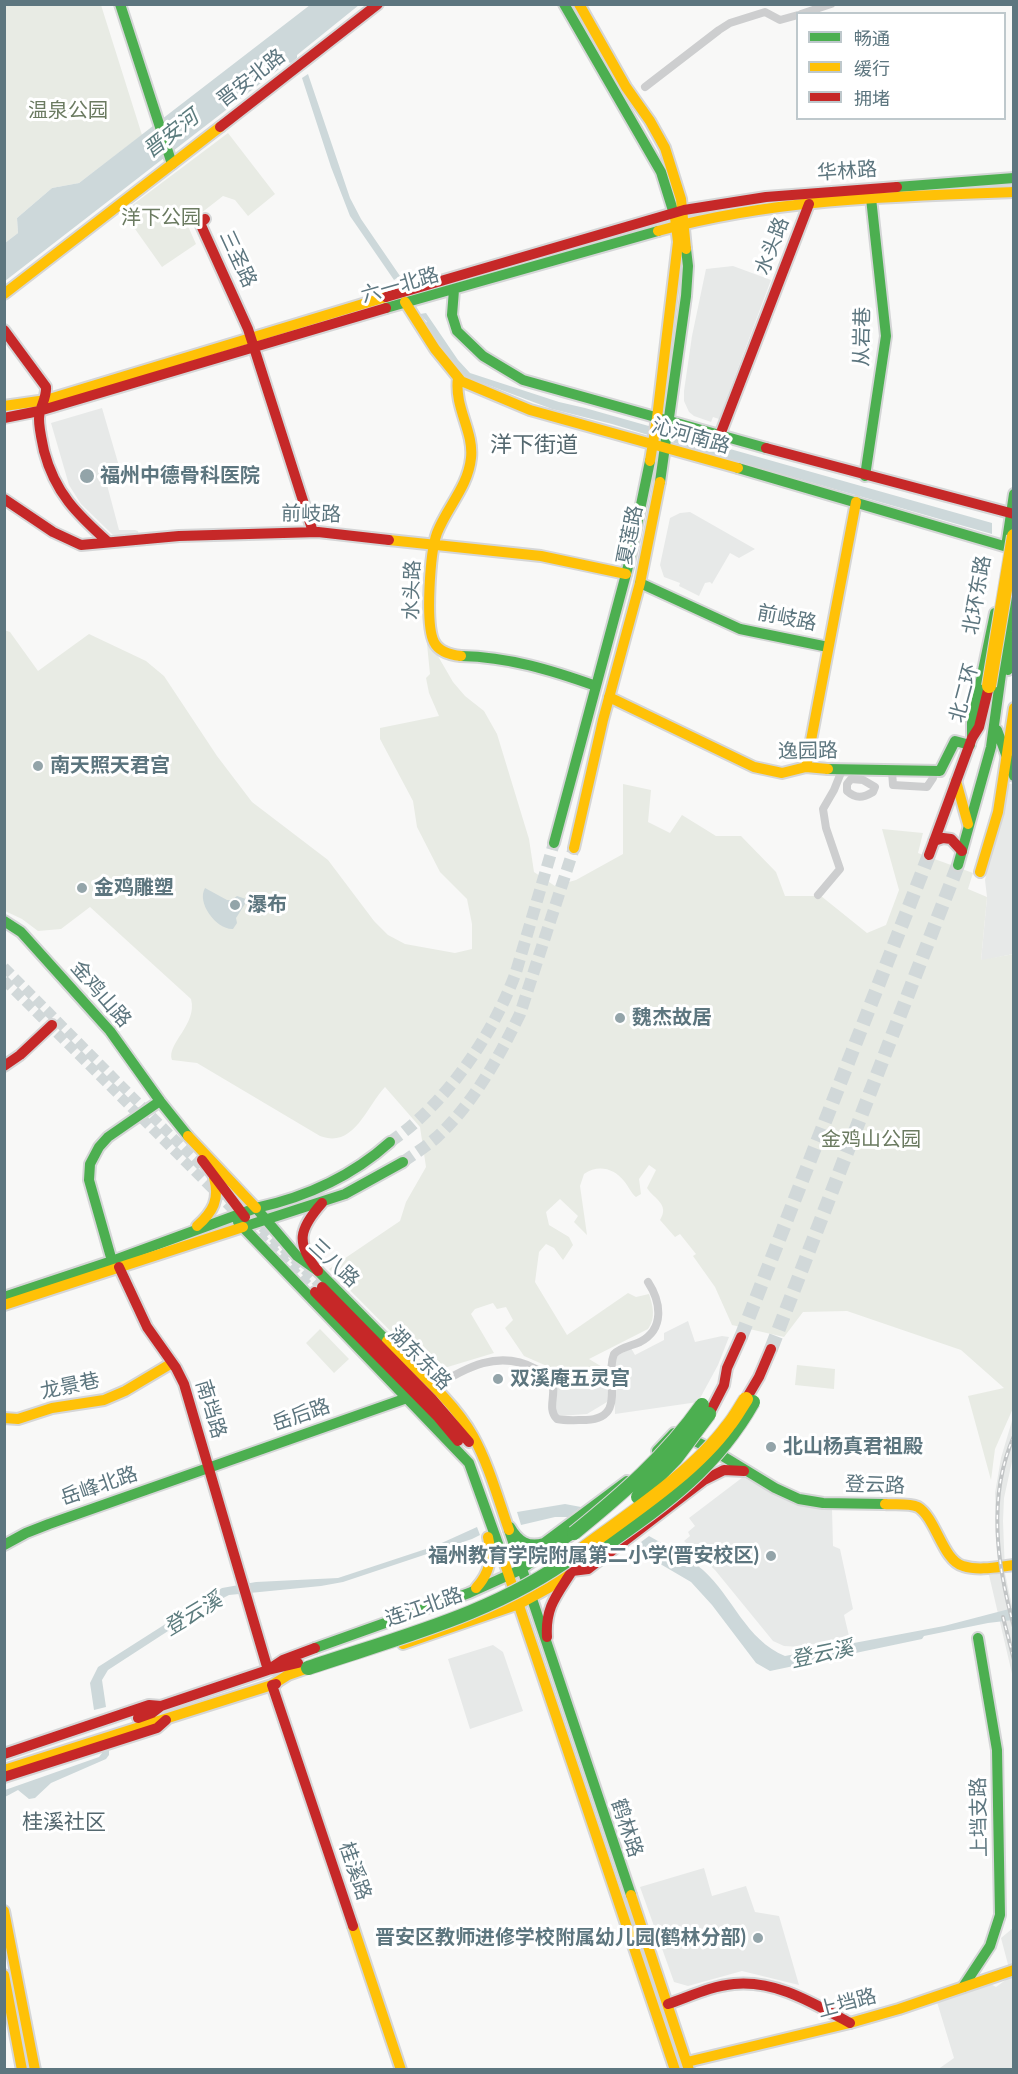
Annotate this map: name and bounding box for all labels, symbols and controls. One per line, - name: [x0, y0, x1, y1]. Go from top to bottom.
- legend: [796, 12, 1006, 120]
- text: 畅通: [854, 27, 890, 49]
- street label: 晋安北路: [212, 44, 290, 112]
- text: 缓行: [854, 57, 890, 79]
- text: 拥堵: [854, 87, 890, 109]
- park label: 温泉公园: [28, 99, 108, 123]
- water label: 晋安河: [138, 105, 204, 163]
- street label: 华林路: [816, 157, 878, 185]
- park label: 洋下公园: [121, 206, 201, 230]
- street label: 水头路: [750, 214, 794, 278]
- street label: 三圣路: [214, 227, 262, 291]
- street label: 六一北路: [358, 262, 442, 308]
- street label: 从岩巷: [849, 307, 875, 367]
- street label: 沁河南路: [649, 413, 733, 459]
- district label: 洋下街道: [490, 432, 578, 458]
- place label: 福州中德骨科医院: [100, 464, 260, 488]
- marker: 福州中德骨科医院: [78, 467, 96, 485]
- street label: 前岐路: [281, 501, 341, 527]
- street label: 夏莲路: [612, 503, 648, 567]
- street label: 北环东路: [958, 554, 996, 636]
- street label: 水头路: [399, 560, 425, 620]
- street label: 前岐路: [755, 600, 819, 636]
- street label: 北二环: [945, 661, 983, 725]
- street label: 逸园路: [778, 738, 838, 764]
- place label: 南天照天君宫: [50, 754, 170, 778]
- marker: 南天照天君宫: [31, 759, 45, 773]
- place label: 金鸡雕塑: [94, 876, 174, 900]
- marker: 金鸡雕塑: [75, 881, 89, 895]
- place label: 瀑布: [247, 893, 287, 917]
- marker: 瀑布: [228, 898, 242, 912]
- street label: 金鸡山路: [66, 956, 136, 1032]
- place label: 魏杰故居: [632, 1006, 712, 1030]
- marker: 魏杰故居: [613, 1011, 627, 1025]
- park label: 金鸡山公园: [821, 1128, 921, 1152]
- street label: 三八路: [304, 1234, 364, 1292]
- street label: 湖东东路: [383, 1321, 457, 1395]
- place label: 双溪庵五灵宫: [510, 1367, 630, 1391]
- street label: 龙景巷: [38, 1368, 102, 1404]
- marker: 双溪庵五灵宫: [491, 1372, 505, 1386]
- street label: 南垱路: [191, 1377, 231, 1441]
- street label: 岳后路: [269, 1394, 333, 1436]
- place label: 北山杨真君祖殿: [783, 1435, 923, 1459]
- marker: 北山杨真君祖殿: [764, 1440, 778, 1454]
- street label: 岳峰北路: [57, 1462, 141, 1510]
- street label: 登云路: [845, 1472, 905, 1498]
- place label: 福州教育学院附属第二小学(晋安校区): [428, 1544, 759, 1568]
- marker: 福州教育学院附属第二小学(晋安校区): [764, 1549, 778, 1563]
- street label: 连江北路: [382, 1583, 466, 1631]
- water label: 登云溪: [160, 1587, 226, 1641]
- water label: 登云溪: [789, 1635, 855, 1673]
- street label: 上垱支路: [966, 1777, 992, 1857]
- street label: 鹤林路: [606, 1796, 648, 1860]
- district label: 桂溪社区: [22, 1809, 106, 1835]
- street label: 桂溪路: [334, 1839, 376, 1903]
- place label: 晋安区教师进修学校附属幼儿园(鹤林分部): [375, 1926, 746, 1950]
- marker: 晋安区教师进修学校附属幼儿园(鹤林分部): [751, 1931, 765, 1945]
- street label: 上垱路: [815, 1984, 879, 2022]

